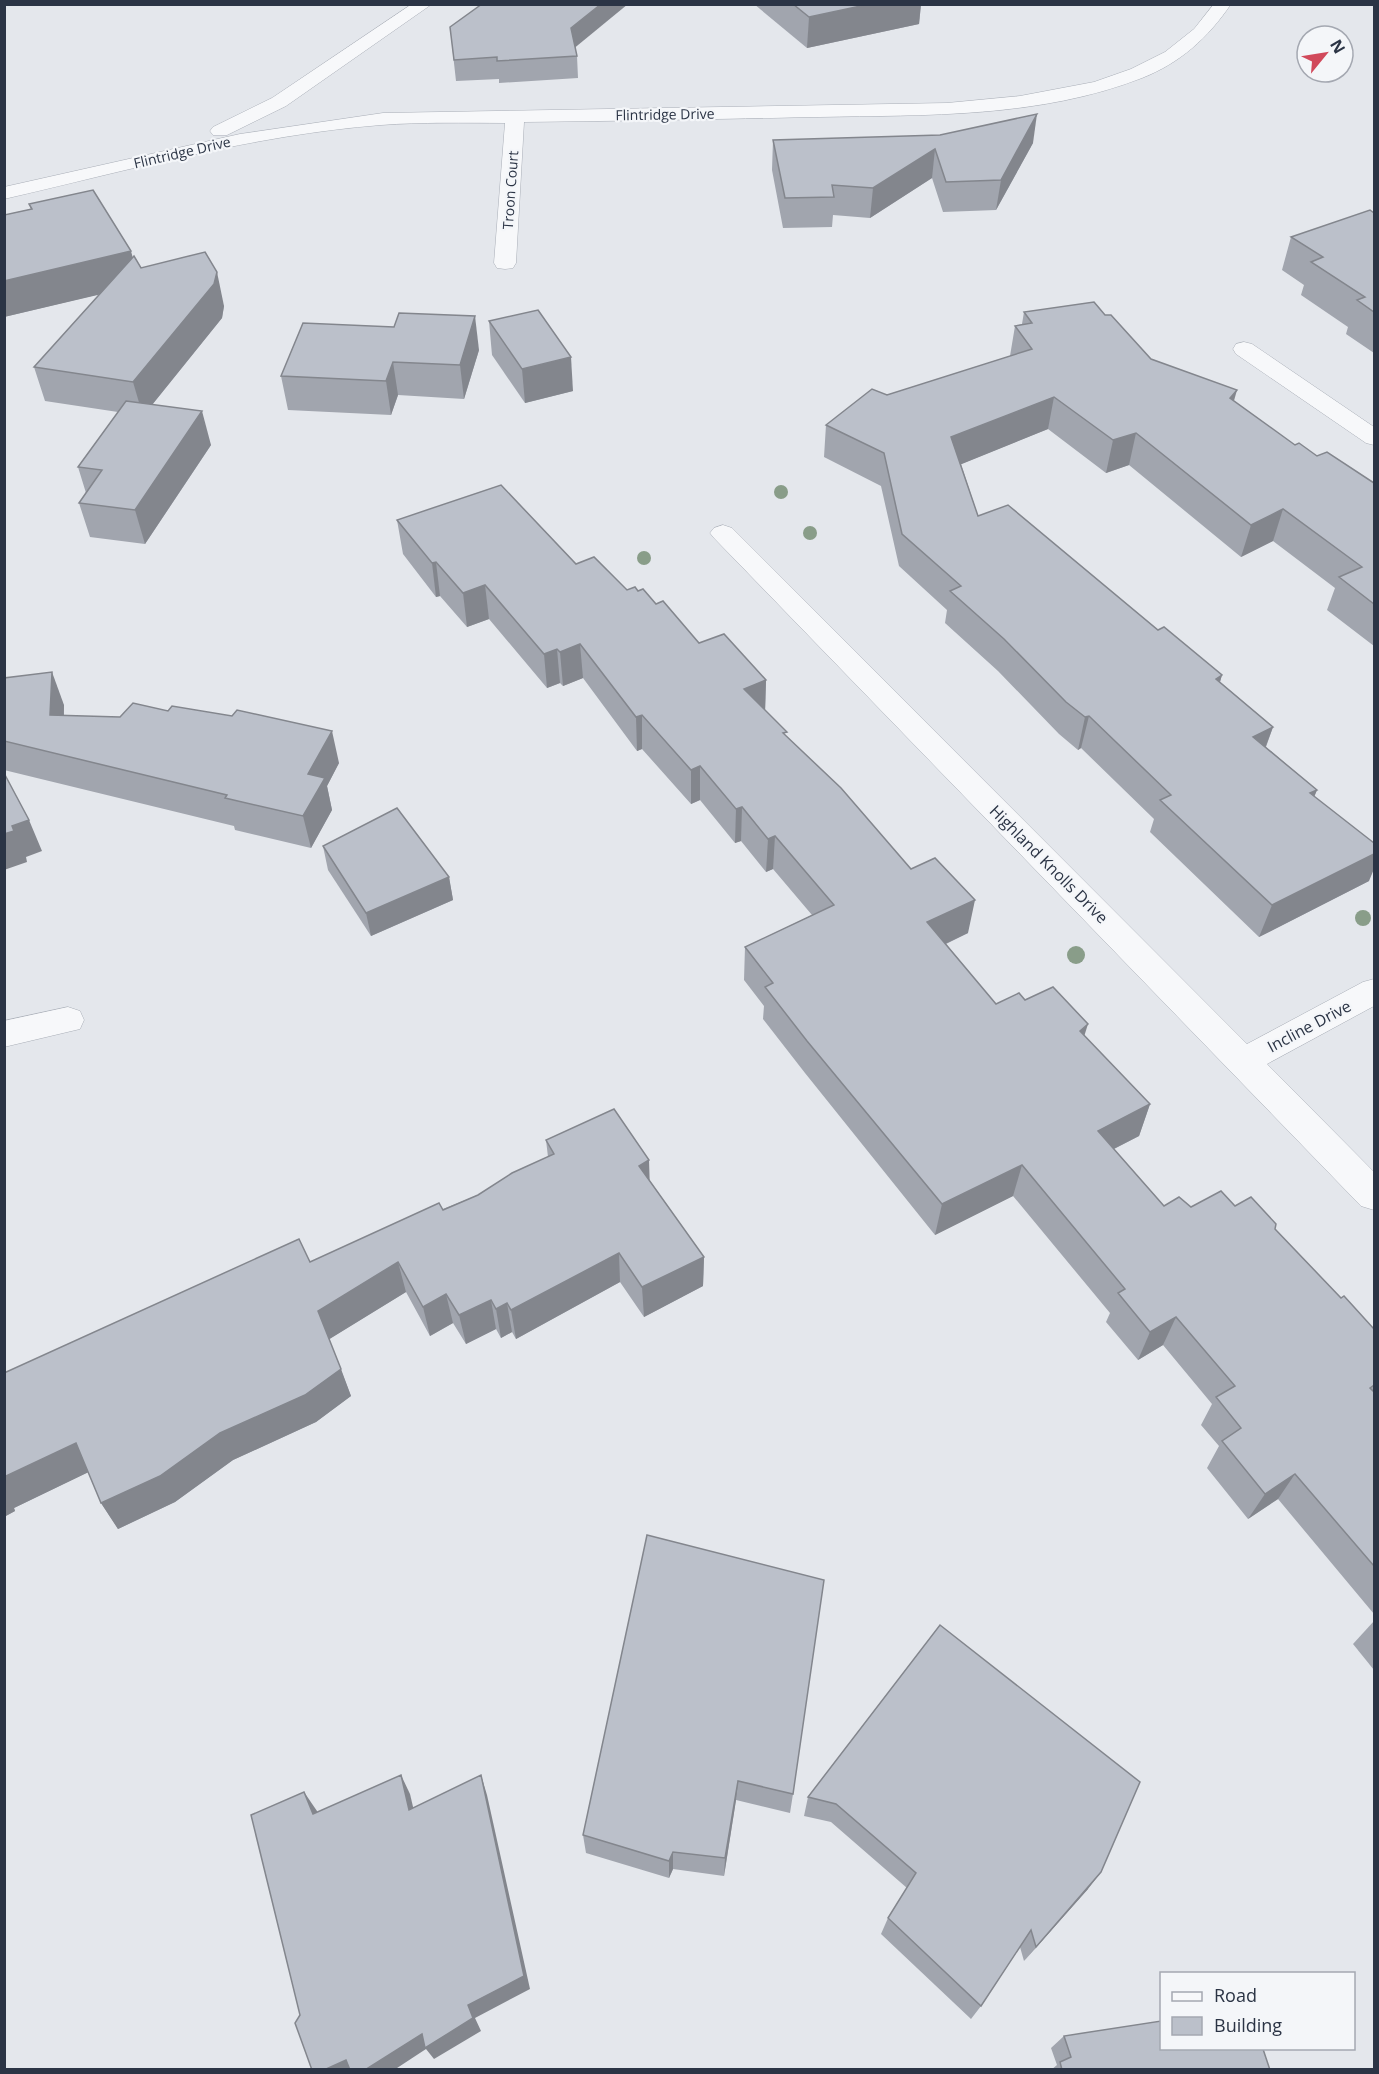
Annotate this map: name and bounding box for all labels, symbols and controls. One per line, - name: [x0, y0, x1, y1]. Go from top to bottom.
- north arrow: [1295, 24, 1355, 84]
- text: N: [1325, 35, 1351, 58]
- street label: Flintridge Drive: [615, 104, 715, 124]
- street label: Flintridge Drive: [132, 132, 233, 172]
- street label: Troon Court: [498, 150, 522, 230]
- street label: Highland Knolls Drive: [985, 800, 1113, 928]
- street label: Incline Drive: [1263, 995, 1355, 1057]
- legend: [1160, 1972, 1355, 2050]
- text: Road: [1214, 1983, 1257, 2007]
- text: Building: [1214, 2013, 1282, 2037]

